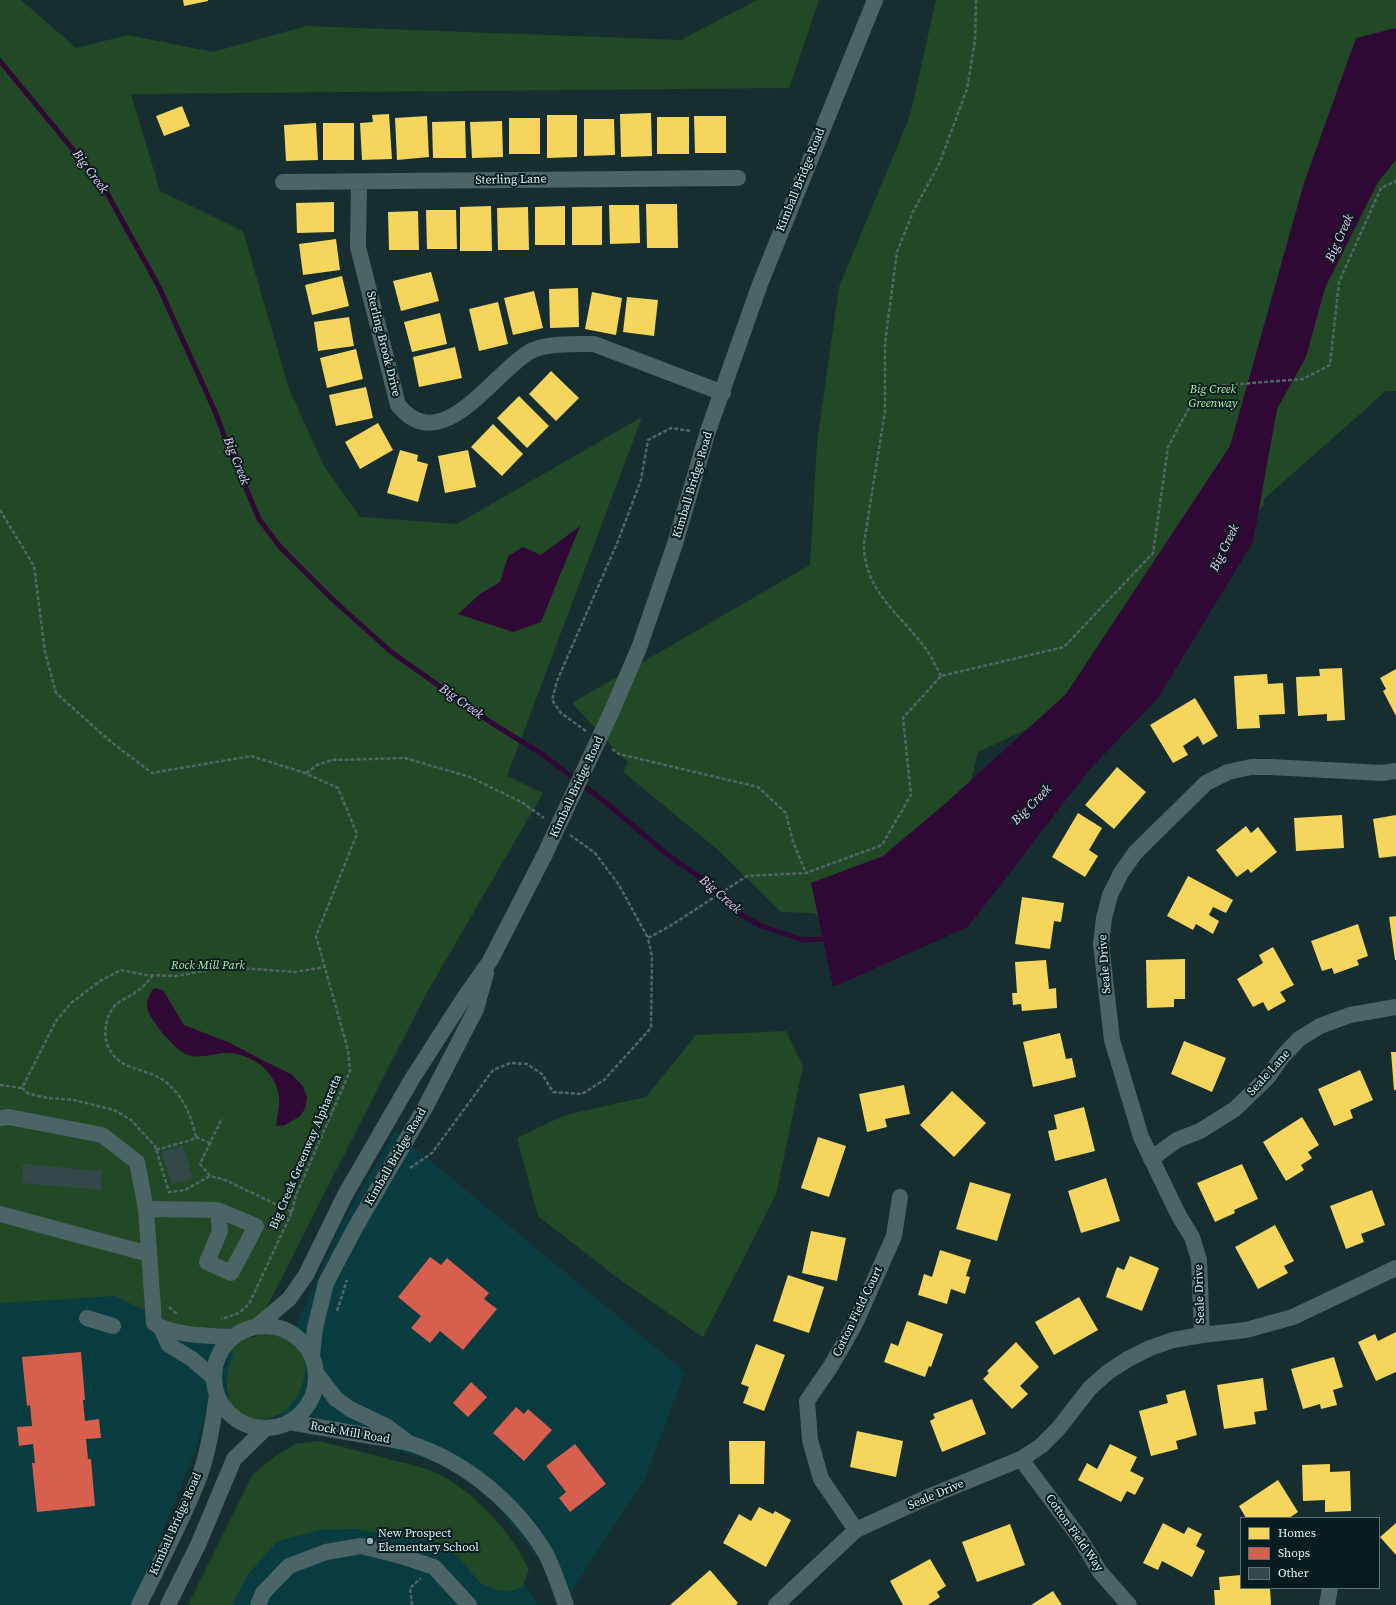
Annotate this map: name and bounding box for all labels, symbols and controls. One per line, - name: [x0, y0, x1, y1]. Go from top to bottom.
- street label: Kimball Bridge Road: [774, 126, 828, 234]
- water label: Big Creek: [69, 147, 111, 197]
- street label: Sterling Lane: [475, 172, 547, 188]
- water label: Big Creek: [1323, 212, 1357, 264]
- street label: Sterling Brook Drive: [363, 290, 403, 398]
- park label: Big Creek Greenway: [1188, 383, 1238, 411]
- street label: Kimball Bridge Road: [670, 430, 716, 540]
- water label: Big Creek: [219, 435, 253, 487]
- water label: Big Creek: [1207, 522, 1243, 574]
- water label: Big Creek: [436, 681, 486, 723]
- street label: Kimball Bridge Road: [547, 734, 607, 840]
- water label: Big Creek: [1009, 782, 1055, 828]
- water label: Big Creek: [696, 873, 744, 917]
- street label: Seale Drive: [1096, 934, 1114, 994]
- park label: Rock Mill Park: [171, 959, 245, 973]
- street label: Seale Lane: [1244, 1047, 1294, 1099]
- street label: Big Creek Greenway Alpharetta: [267, 1072, 345, 1232]
- street label: Kimball Bridge Road: [362, 1106, 430, 1208]
- street label: Seale Drive: [1192, 1264, 1208, 1324]
- street label: Cotton Field Court: [830, 1265, 886, 1359]
- street label: Rock Mill Road: [309, 1419, 391, 1447]
- street label: Kimball Bridge Road: [147, 1471, 205, 1577]
- street label: Seale Drive: [906, 1477, 966, 1513]
- street label: Cotton Field Way: [1042, 1492, 1106, 1574]
- legend: [1240, 1517, 1380, 1589]
- text: Homes: [1278, 1525, 1316, 1541]
- place label: New Prospect Elementary School: [378, 1527, 479, 1555]
- marker: New Prospect Elementary School: [365, 1536, 375, 1546]
- text: Shops: [1278, 1545, 1310, 1561]
- text: Other: [1278, 1565, 1309, 1581]

